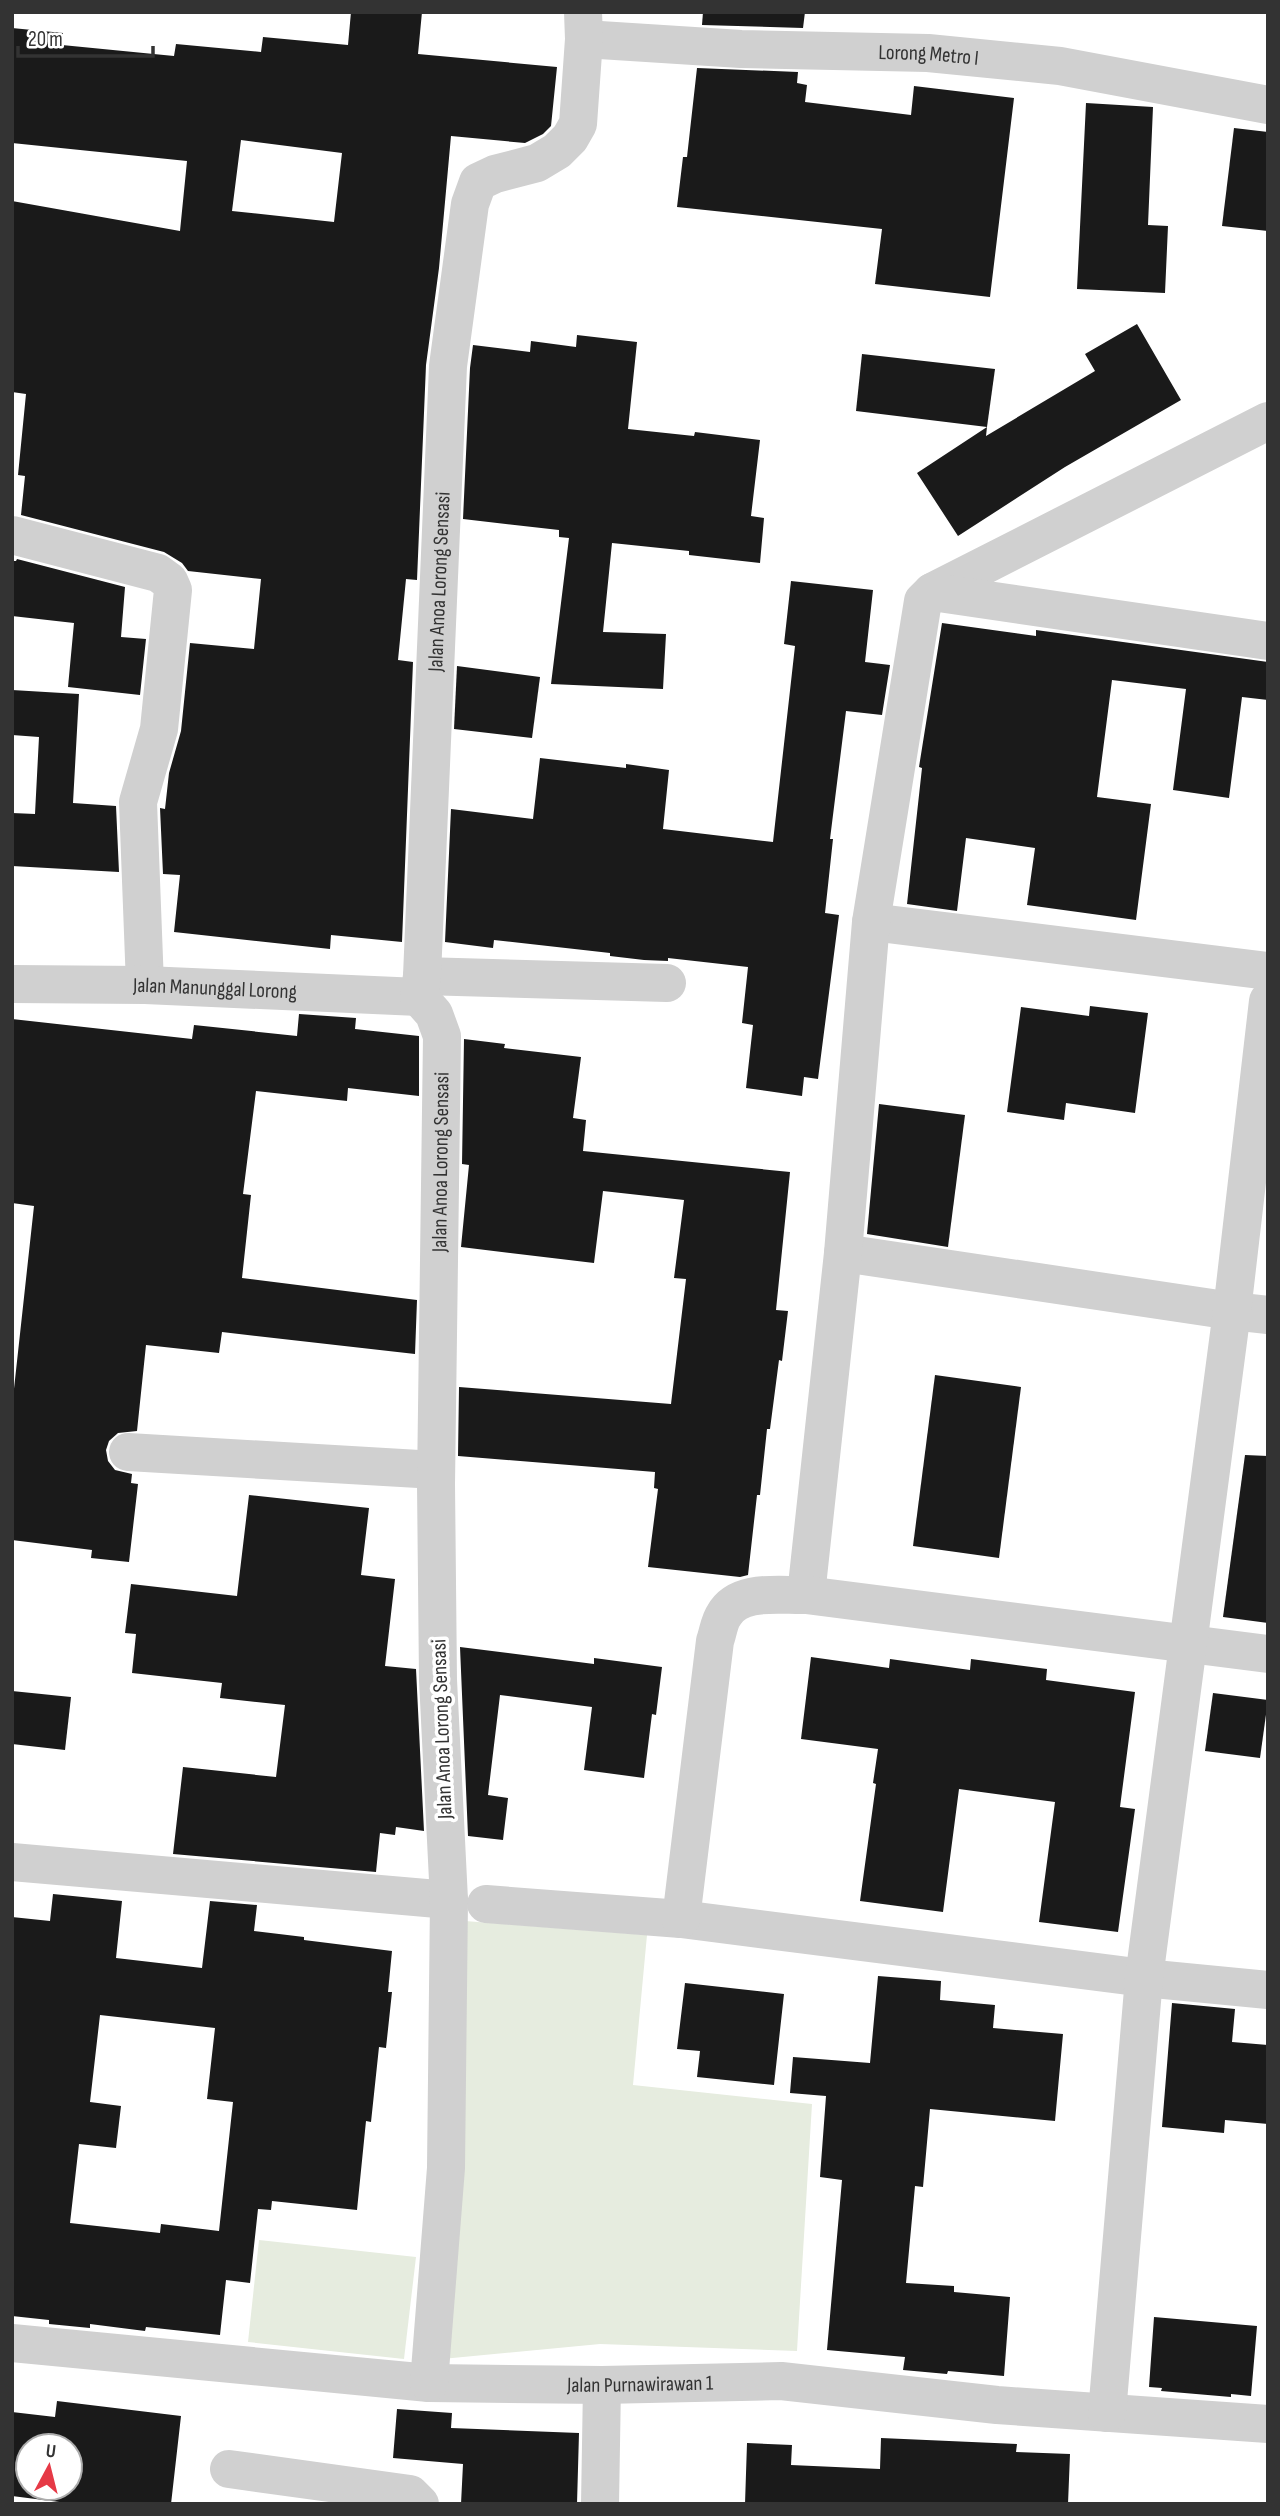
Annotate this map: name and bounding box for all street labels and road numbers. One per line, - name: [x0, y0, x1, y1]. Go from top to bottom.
- street label: Lorong Metro I: [878, 39, 980, 70]
- street label: Jalan Anoa Lorong Sensasi: [422, 491, 455, 673]
- street label: Jalan Manunggal Lorong: [132, 972, 297, 1004]
- street label: Jalan Anoa Lorong Sensasi: [427, 1072, 454, 1253]
- street label: Jalan Anoa Lorong Sensasi: [426, 1639, 458, 1820]
- street label: Jalan Purnawirawan 1: [566, 2370, 714, 2398]

